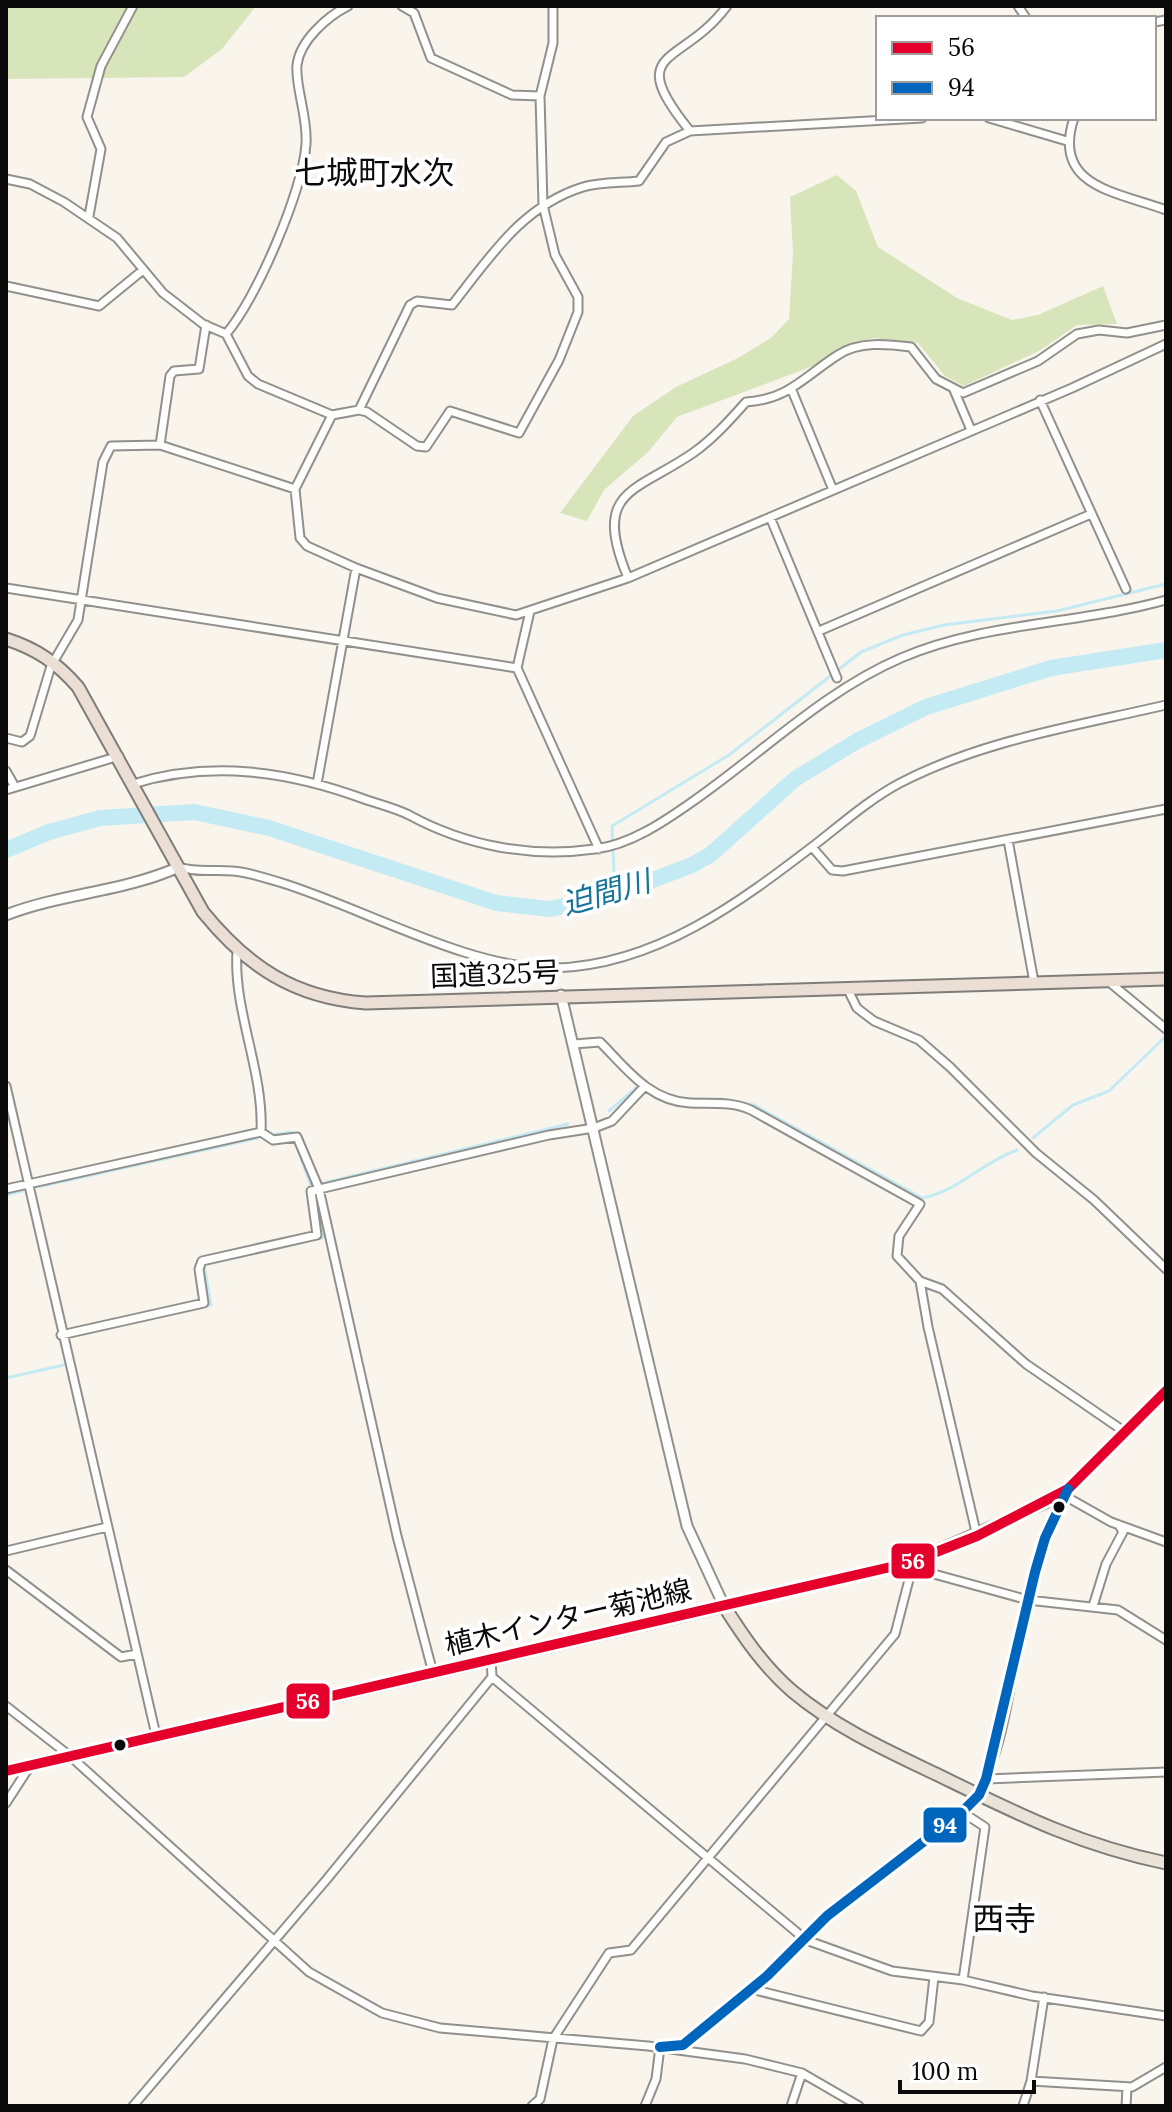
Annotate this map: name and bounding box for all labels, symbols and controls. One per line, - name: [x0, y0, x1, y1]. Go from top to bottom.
- legend: [876, 16, 1156, 120]
- text: 56: [948, 32, 975, 63]
- text: 94: [948, 72, 975, 103]
- district label: 七城町水次: [294, 152, 454, 193]
- water label: 迫間川: [558, 861, 657, 923]
- street label: 国道325号: [429, 954, 561, 994]
- unlabelled marker: [1051, 1499, 1067, 1515]
- line badge: 56: [890, 1542, 936, 1580]
- text: 56: [901, 1547, 925, 1575]
- street label: 植木インター菊池線: [441, 1571, 695, 1663]
- line badge: 56: [285, 1682, 331, 1720]
- text: 56: [296, 1687, 320, 1715]
- unlabelled marker: [112, 1737, 128, 1753]
- line badge: 94: [922, 1806, 968, 1844]
- text: 94: [933, 1811, 957, 1839]
- district label: 西寺: [972, 1898, 1036, 1939]
- scale bar: [900, 2044, 1034, 2094]
- text: 100 m: [912, 2056, 978, 2087]

